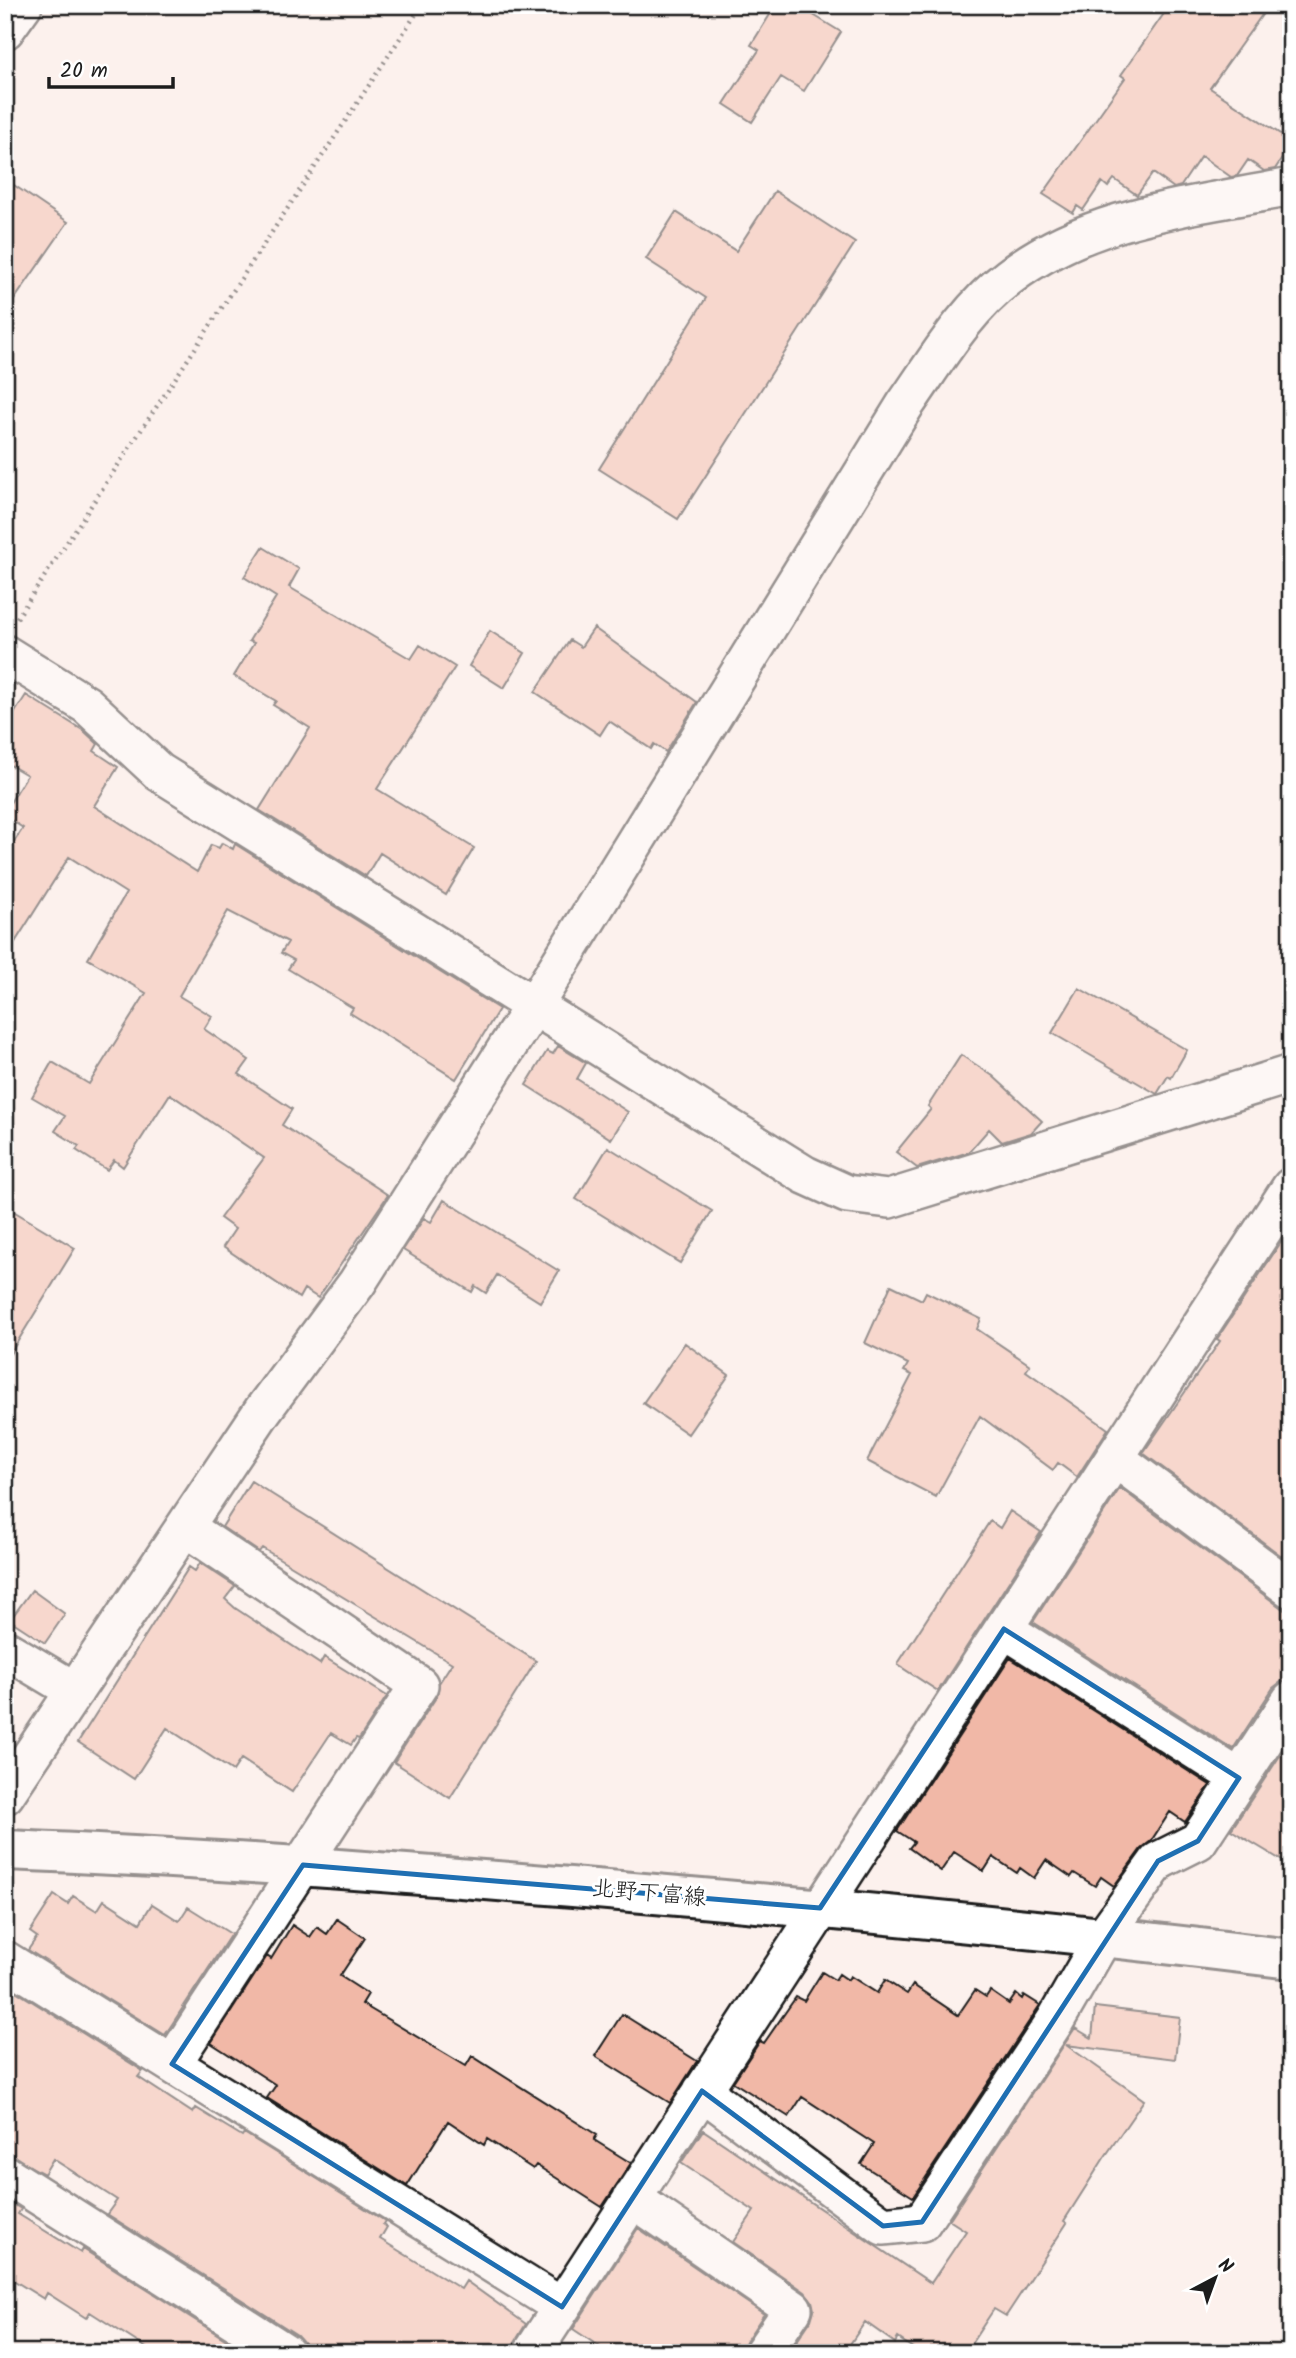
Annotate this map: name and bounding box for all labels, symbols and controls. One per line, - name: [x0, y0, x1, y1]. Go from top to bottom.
- scale bar: [49, 46, 173, 90]
- text: 20 m: [60, 55, 108, 88]
- street label: 北野下富線: [590, 1871, 708, 1917]
- north arrow: [1180, 2242, 1250, 2312]
- text: N: [1210, 2251, 1239, 2282]

